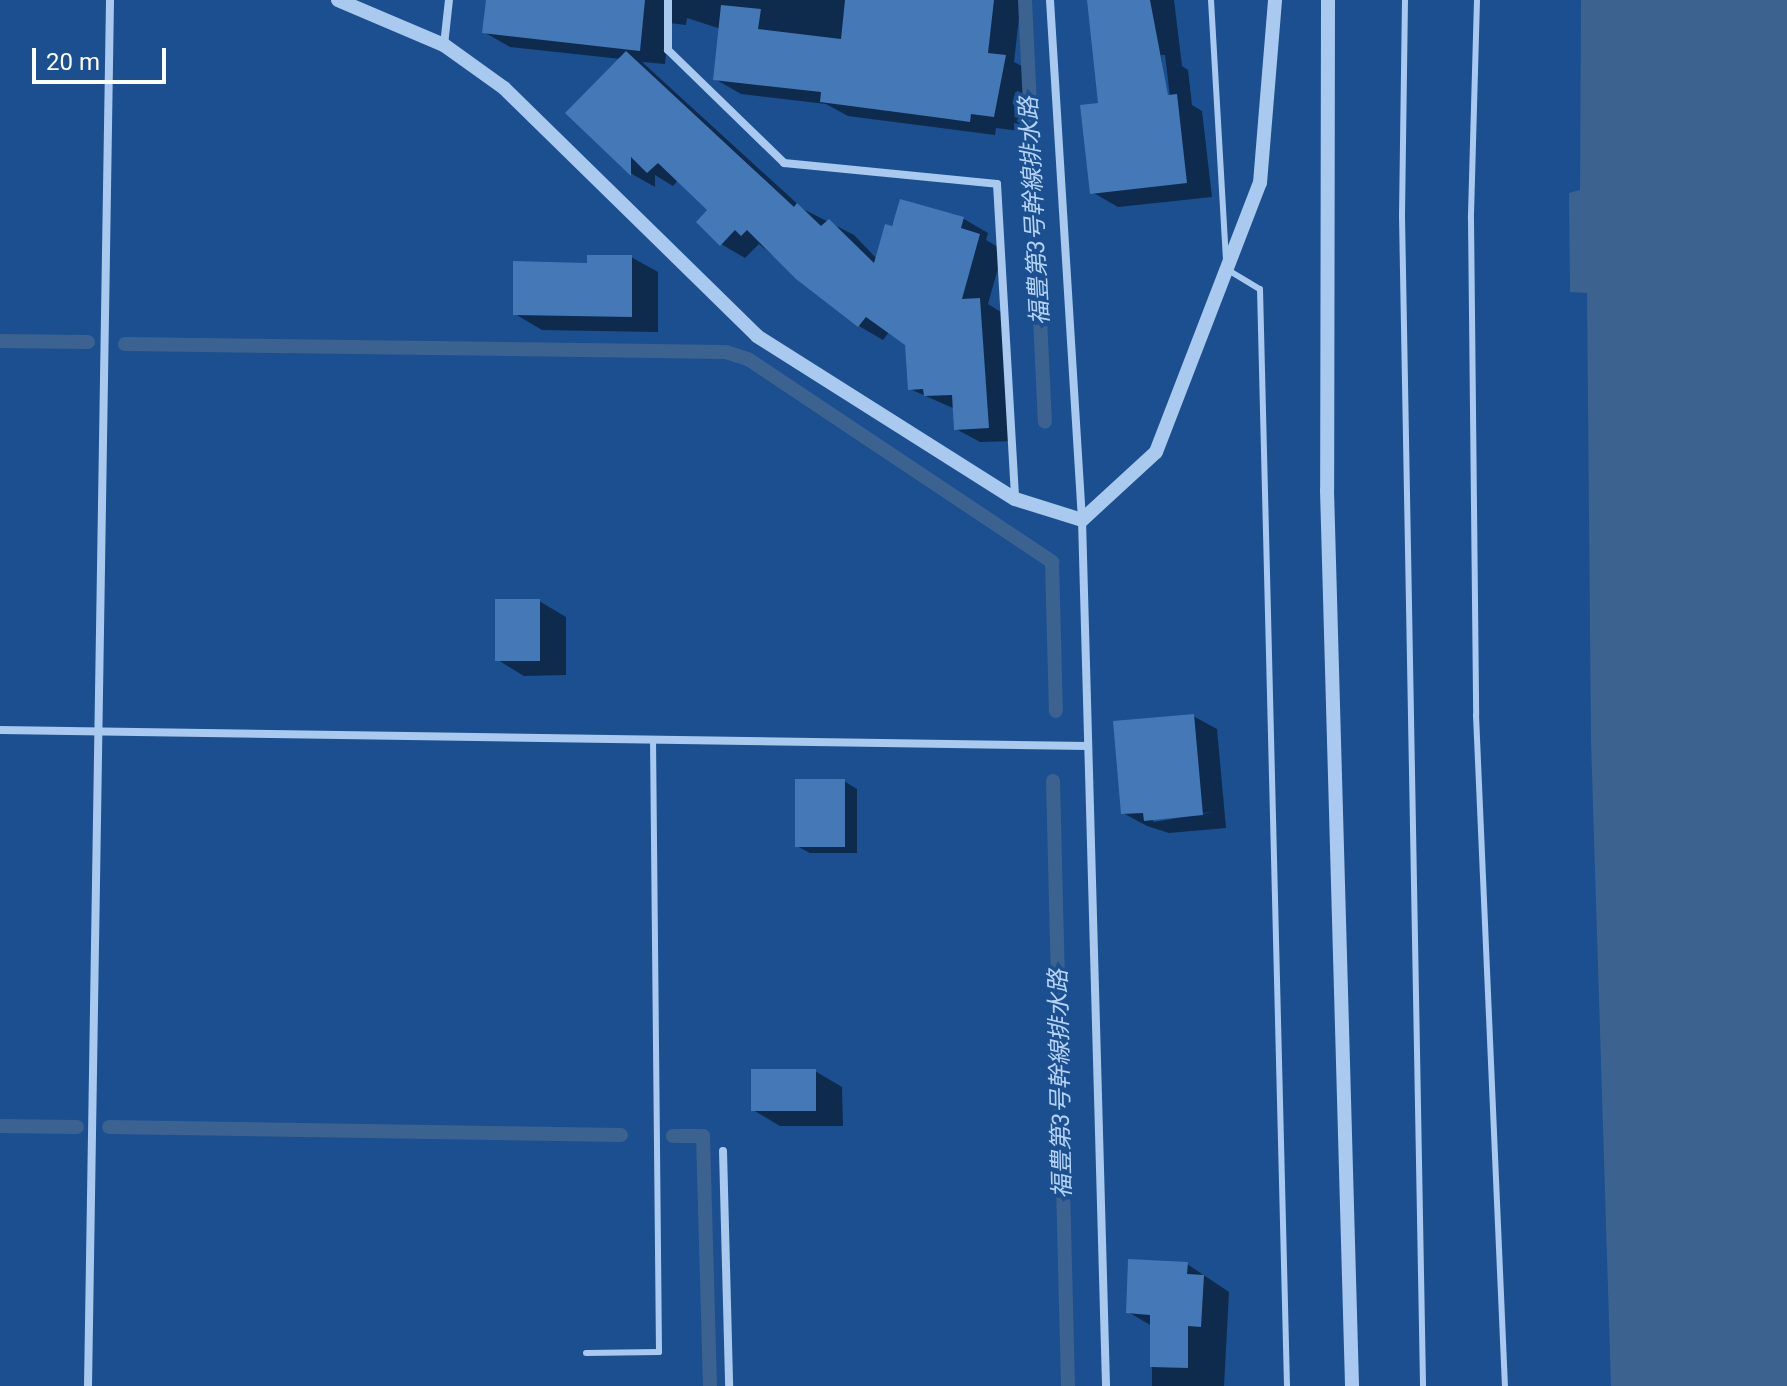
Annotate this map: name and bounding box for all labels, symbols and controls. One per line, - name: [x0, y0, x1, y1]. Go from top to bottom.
- scale bar: [36, 32, 170, 82]
- text: 20 m: [46, 48, 100, 76]
- water label: 福豊第3号幹線排水路: [1015, 96, 1055, 326]
- water label: 福豊第3号幹線排水路: [1045, 969, 1077, 1199]

